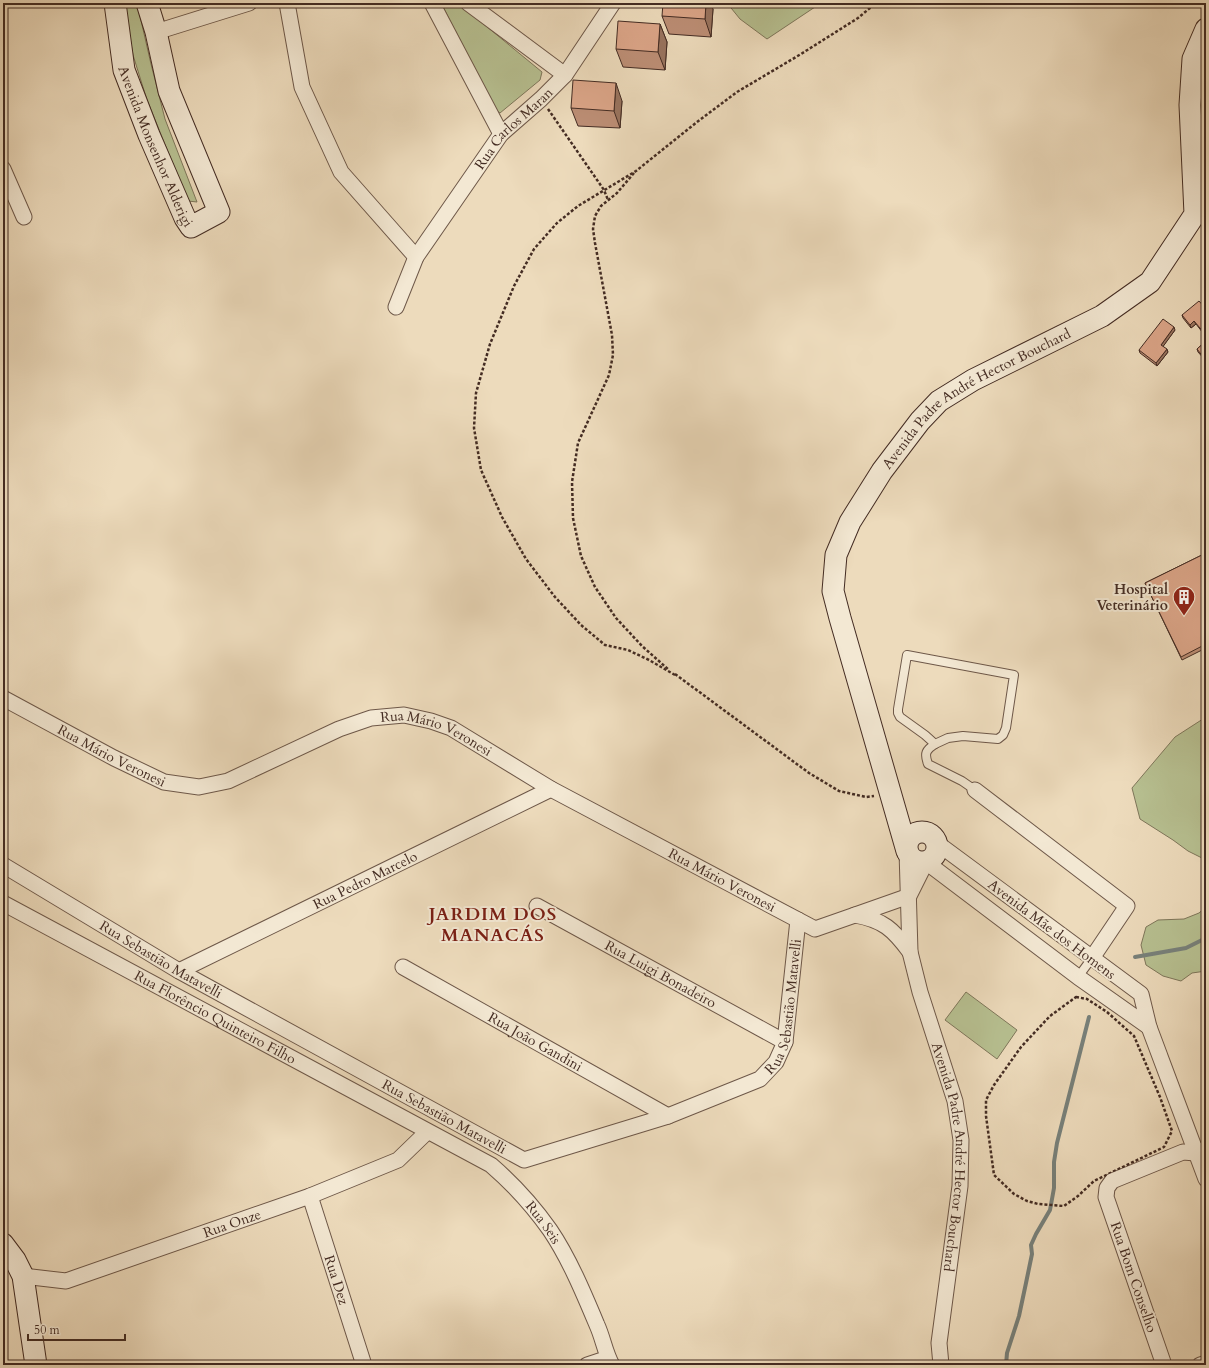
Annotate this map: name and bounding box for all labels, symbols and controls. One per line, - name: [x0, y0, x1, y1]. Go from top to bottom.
- street label: Avenida Monsenhor Alderigi: [113, 63, 197, 231]
- street label: Rua Carlos Maran: [470, 83, 557, 173]
- street label: Avenida Padre André Hector Bouchard: [878, 324, 1074, 473]
- place label: Hospital Veterinário: [1096, 580, 1168, 615]
- building icon: Hospital Veterinário: [1171, 584, 1197, 617]
- street label: Rua Mário Veronesi: [380, 706, 495, 761]
- street label: Rua Mário Veronesi: [54, 720, 169, 791]
- street label: Rua Mário Veronesi: [665, 844, 779, 917]
- street label: Rua Pedro Marcelo: [310, 847, 421, 914]
- street label: Avenida Mãe dos Homens: [984, 875, 1120, 984]
- district label: JARDIM DOS MANACÁS: [426, 902, 557, 948]
- street label: Rua Sebastião Matavelli: [96, 916, 225, 1003]
- street label: Rua Luigi Bonadeiro: [601, 936, 720, 1013]
- street label: Rua Sebastião Matavelli: [760, 938, 806, 1079]
- street label: Rua Florêncio Quinteiro Filho: [131, 966, 300, 1069]
- street label: Rua João Gandini: [485, 1008, 586, 1076]
- street label: Avenida Padre André Hector Bouchard: [927, 1040, 970, 1273]
- street label: Rua Sebastião Matavelli: [379, 1075, 510, 1159]
- street label: Rua Seis: [521, 1197, 566, 1248]
- street label: Rua Onze: [201, 1205, 264, 1242]
- street label: Rua Bom Conselho: [1106, 1219, 1162, 1335]
- street label: Rua Dez: [319, 1253, 353, 1308]
- scale bar: [28, 1316, 125, 1342]
- text: 50 m: [34, 1322, 61, 1338]

